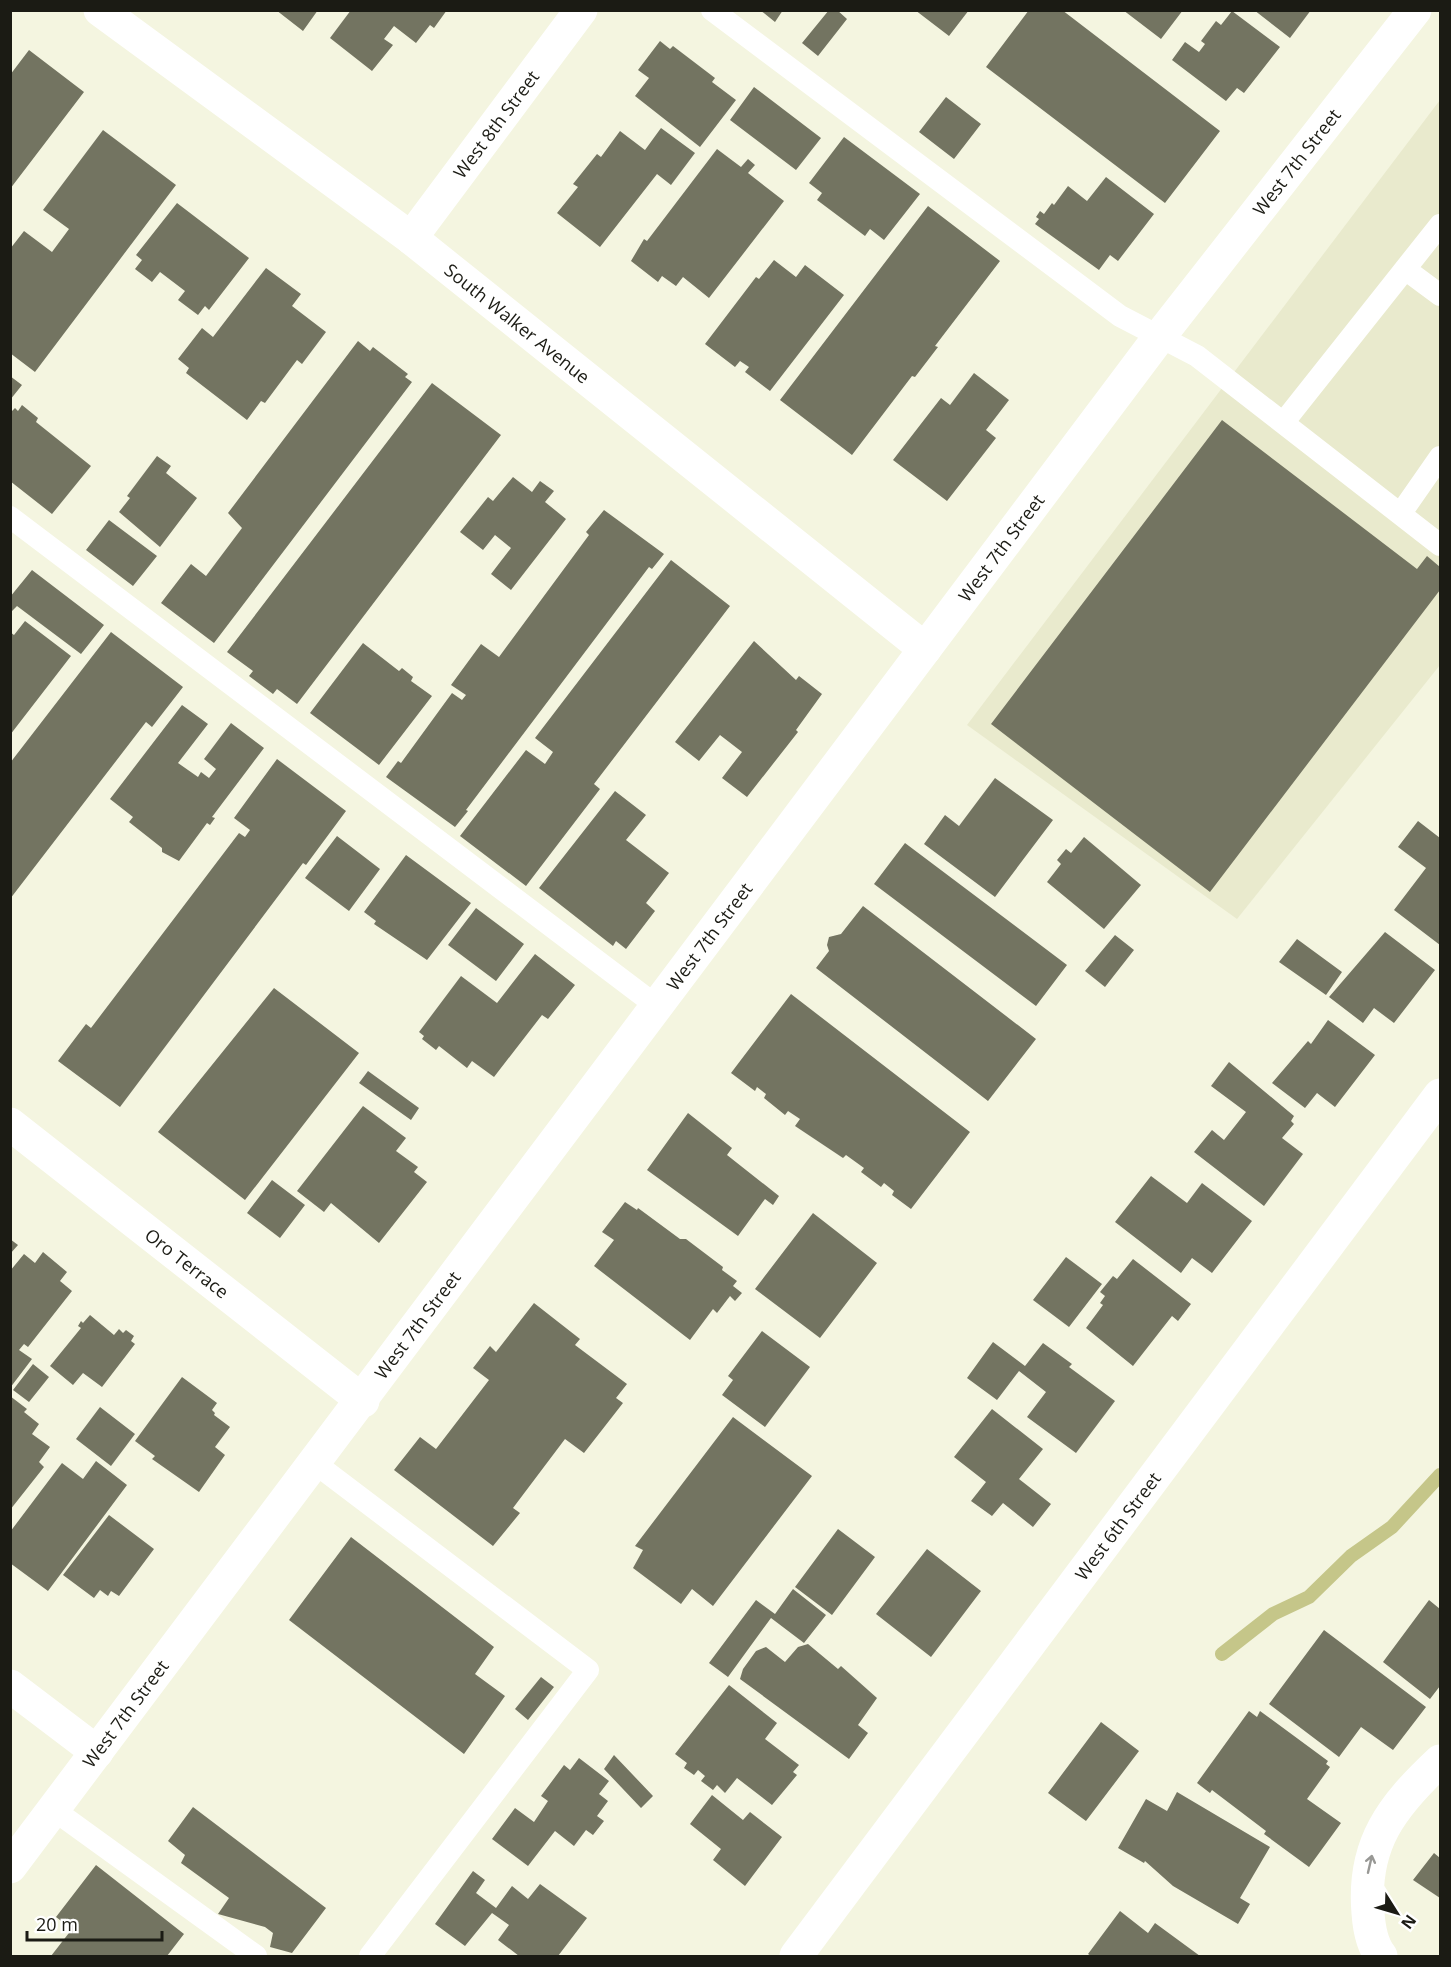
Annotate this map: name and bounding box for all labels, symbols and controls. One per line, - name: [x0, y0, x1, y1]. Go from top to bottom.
- street label: West 8th Street: [448, 65, 544, 183]
- street label: West 7th Street: [1247, 104, 1346, 220]
- street label: South Walker Avenue: [440, 258, 595, 389]
- street label: West 7th Street: [953, 489, 1049, 607]
- street label: West 7th Street: [661, 877, 757, 995]
- street label: Oro Terrace: [140, 1222, 234, 1303]
- street label: West 7th Street: [369, 1266, 466, 1384]
- street label: West 6th Street: [1069, 1467, 1166, 1585]
- street label: West 7th Street: [77, 1655, 174, 1772]
- one-way arrow: [1364, 1855, 1376, 1874]
- north arrow: [1367, 1883, 1427, 1943]
- scale bar: [27, 1904, 162, 1942]
- text: N: [1396, 1910, 1422, 1934]
- text: 20 m: [36, 1912, 78, 1936]

